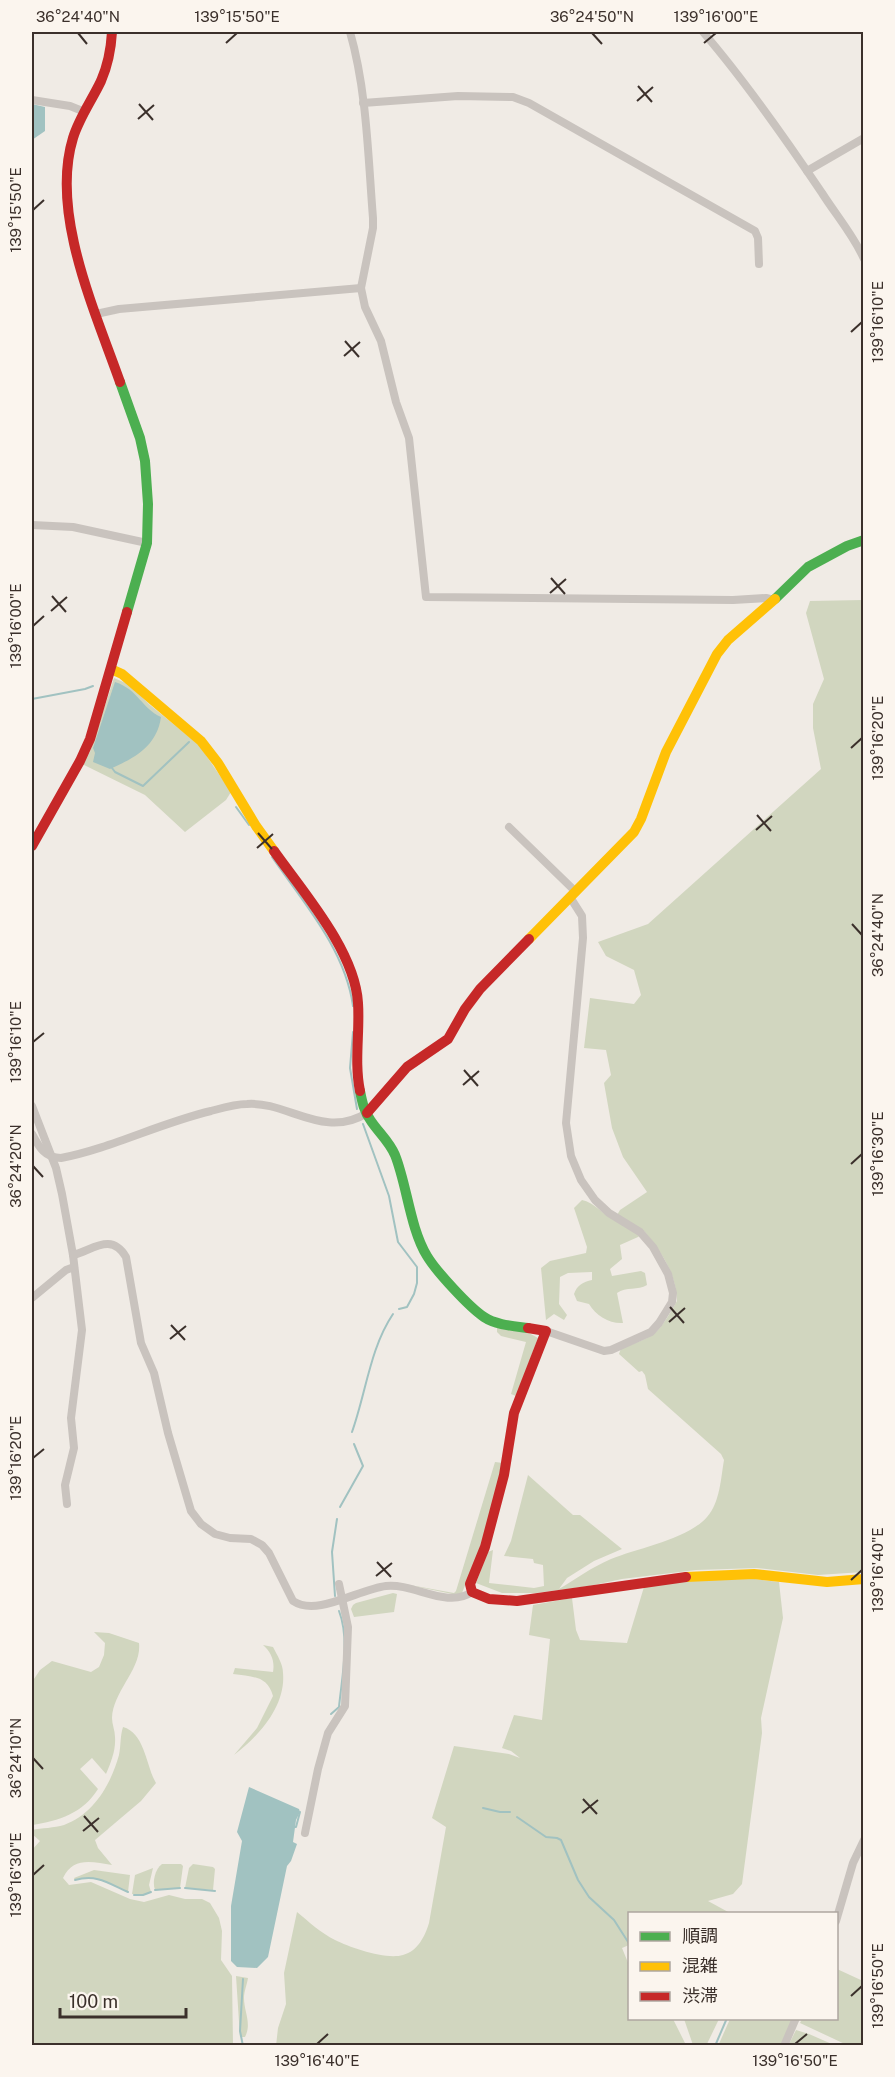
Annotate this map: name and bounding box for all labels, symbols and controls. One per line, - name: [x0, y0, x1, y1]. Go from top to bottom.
- text: 36°24'40"N: [36, 8, 120, 25]
- text: 139°15'50"E: [194, 8, 280, 25]
- text: 36°24'50"N: [550, 8, 634, 25]
- text: 139°16'00"E: [674, 8, 758, 25]
- text: 139°15'50"E: [7, 167, 24, 253]
- text: 139°16'10"E: [869, 281, 886, 363]
- text: 139°16'00"E: [7, 584, 24, 668]
- text: 139°16'20"E: [869, 696, 886, 780]
- text: 36°24'40"N: [869, 893, 886, 977]
- text: 139°16'10"E: [7, 1001, 24, 1083]
- text: 139°16'30"E: [869, 1111, 886, 1197]
- text: 36°24'20"N: [7, 1124, 24, 1208]
- text: 139°16'20"E: [7, 1416, 24, 1500]
- text: 139°16'40"E: [869, 1527, 886, 1613]
- text: 36°24'10"N: [7, 1718, 24, 1798]
- text: 139°16'30"E: [7, 1832, 24, 1918]
- legend: [628, 1912, 838, 2020]
- text: 順調: [682, 1925, 718, 1946]
- text: 139°16'50"E: [869, 1943, 886, 2029]
- text: 混雑: [682, 1955, 718, 1976]
- scale bar: [60, 1981, 186, 2019]
- text: 渋滞: [682, 1985, 718, 2006]
- text: 100 m: [69, 1991, 118, 2012]
- text: 139°16'40"E: [274, 2052, 360, 2069]
- text: 139°16'50"E: [752, 2052, 838, 2069]

